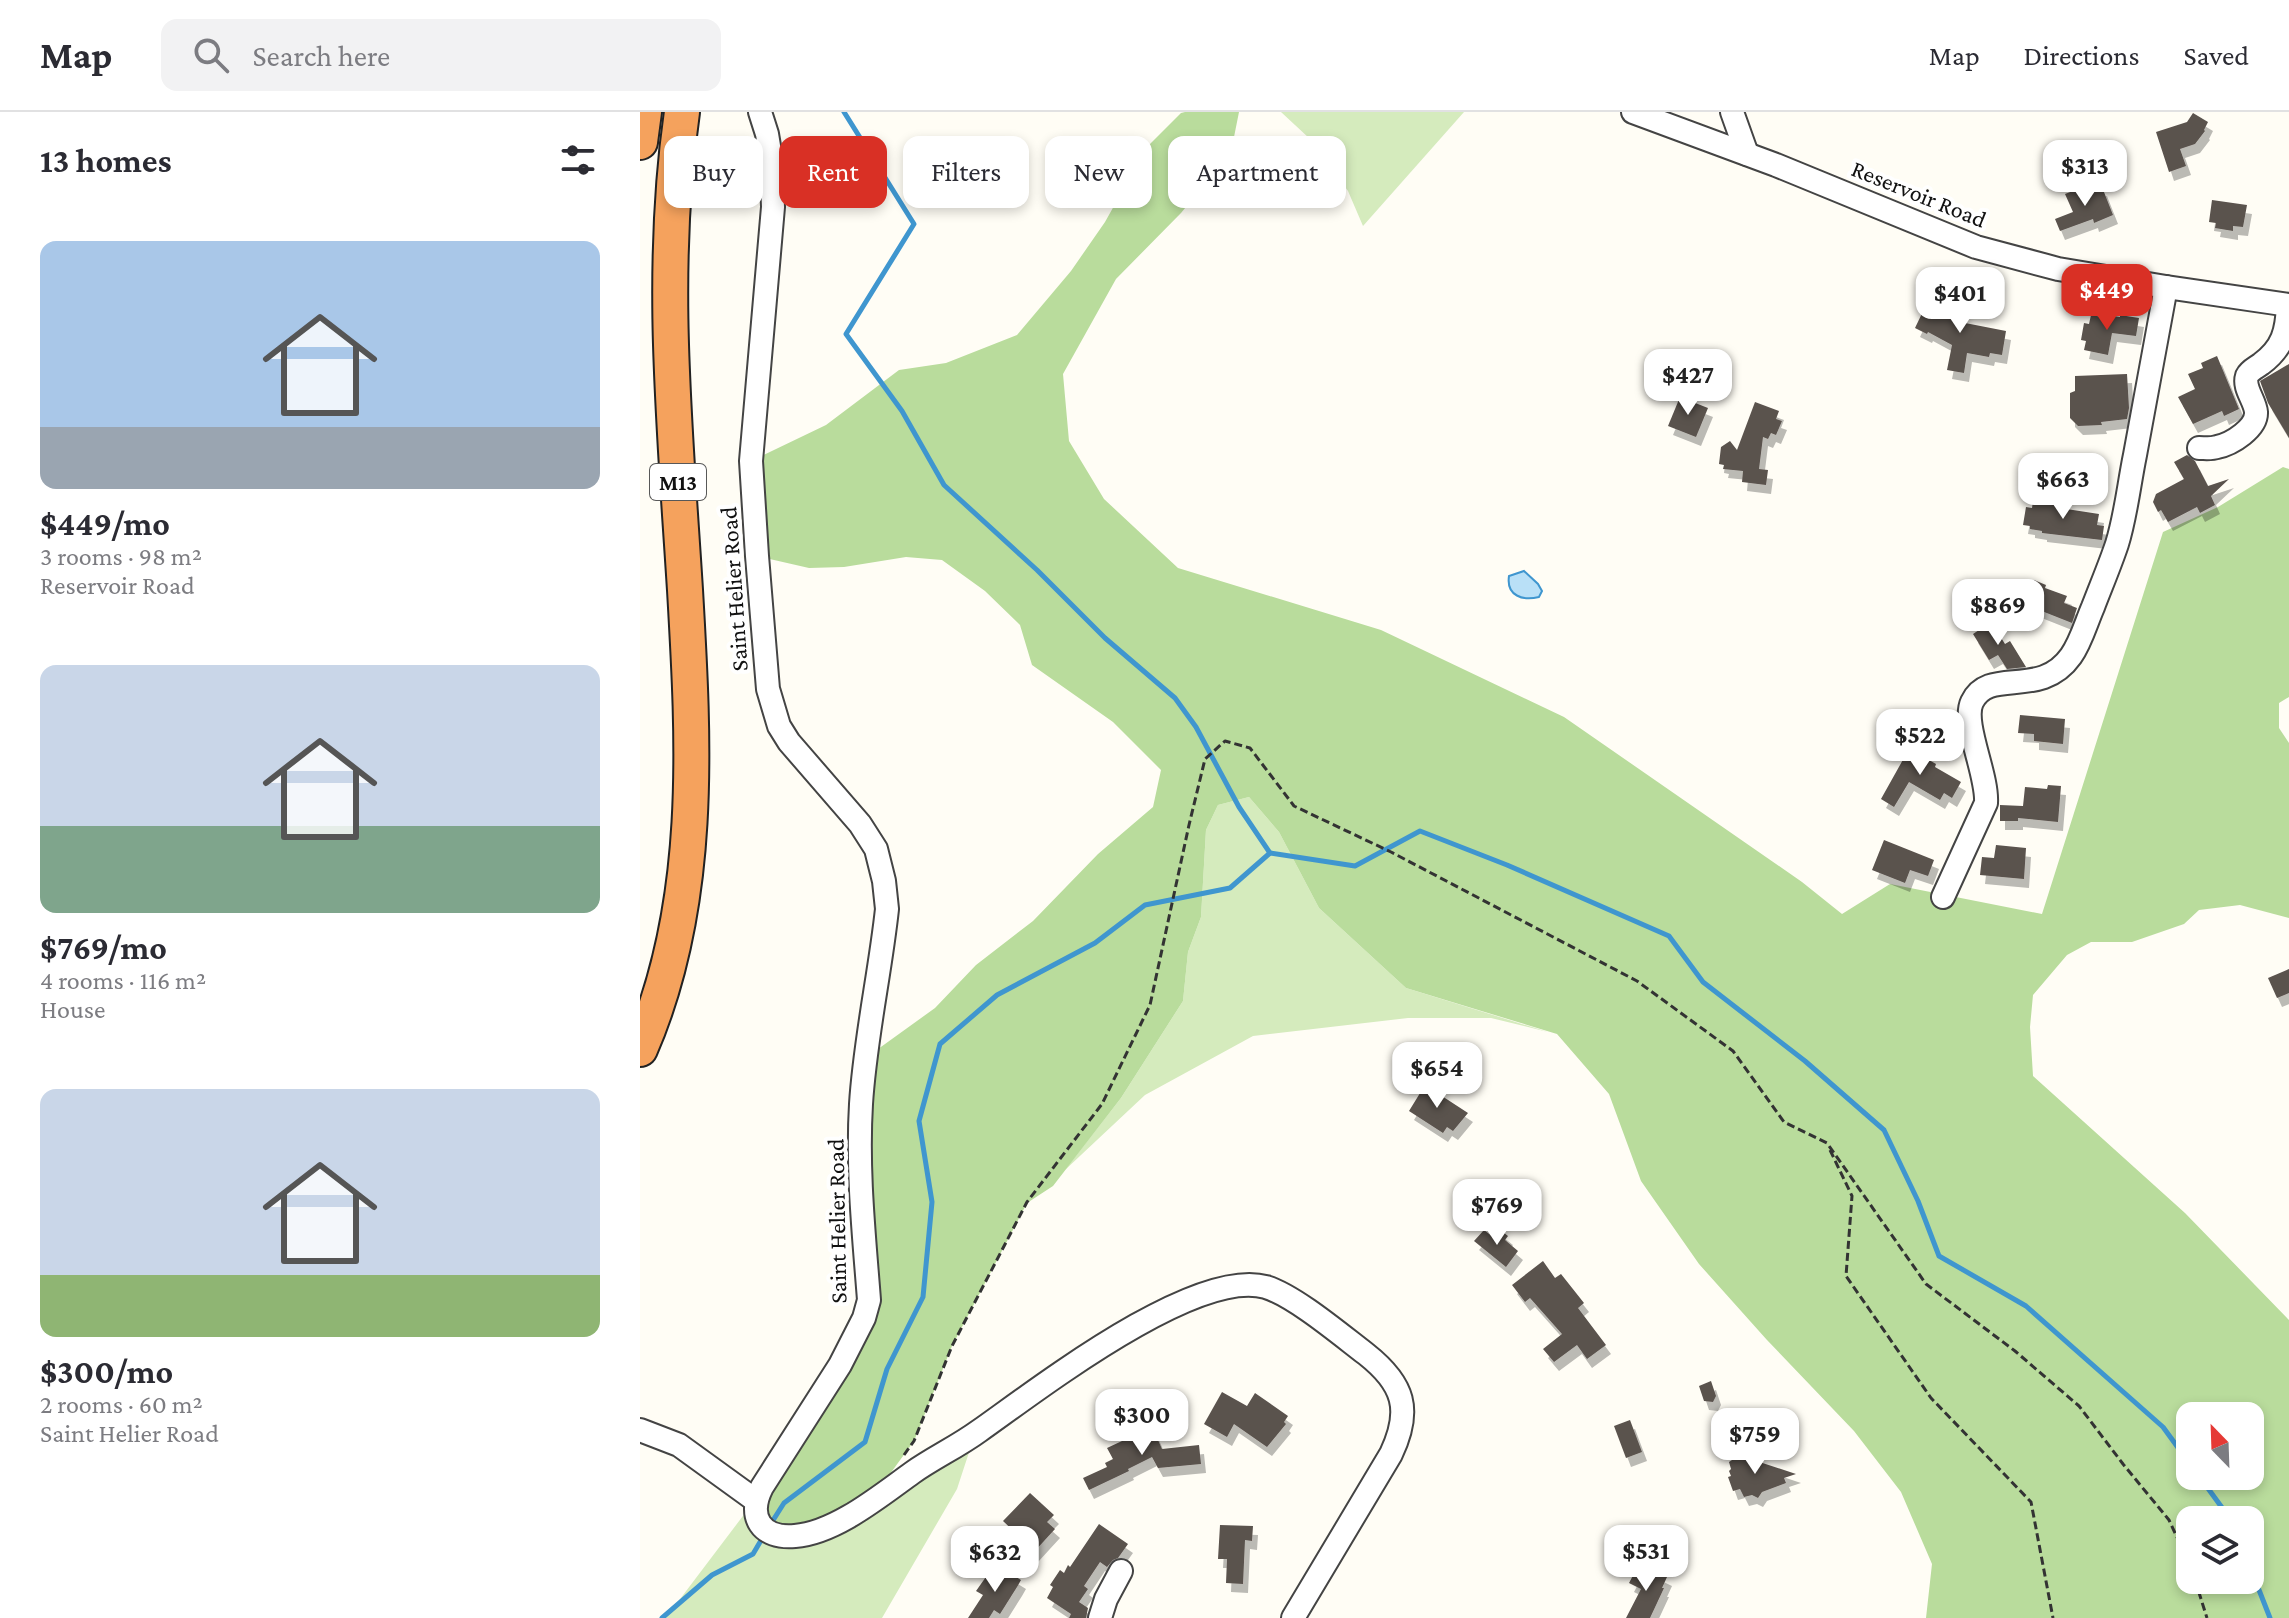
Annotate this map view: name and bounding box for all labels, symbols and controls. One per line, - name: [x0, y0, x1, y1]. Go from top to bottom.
- search box: [161, 19, 721, 91]
- icon: search: [189, 33, 233, 77]
- text: Map: [40, 34, 113, 76]
- text: Search here: [253, 39, 390, 72]
- text: Map: [1929, 40, 1980, 71]
- text: Directions: [2024, 40, 2139, 71]
- text: Saved: [2183, 40, 2249, 71]
- chip: Buy: [664, 136, 763, 208]
- chip: Rent: [779, 136, 887, 208]
- chip: Filters: [903, 136, 1029, 208]
- chip: New: [1045, 136, 1152, 208]
- chip: Apartment: [1168, 136, 1346, 208]
- icon: filters: [556, 138, 600, 182]
- pin: $313: [2038, 140, 2132, 208]
- text: 13 homes: [40, 142, 172, 179]
- text: $313: [2061, 151, 2109, 180]
- street label: Reservoir Road: [1848, 154, 1991, 233]
- pin: $449: [2060, 264, 2154, 332]
- pin: $401: [1913, 267, 2007, 335]
- text: $449: [2079, 275, 2135, 304]
- text: $401: [1934, 278, 1986, 307]
- icon: home: [248, 293, 392, 437]
- pin: $427: [1641, 349, 1735, 417]
- text: $427: [1662, 360, 1714, 389]
- pin: $663: [2016, 453, 2110, 521]
- road number: M13: [650, 464, 706, 500]
- text: $663: [2036, 464, 2090, 493]
- text: $449/mo: [40, 505, 170, 542]
- street label: Saint Helier Road: [714, 505, 753, 672]
- text: 3 rooms · 98 m²: [40, 542, 202, 571]
- text: Reservoir Road: [40, 571, 195, 600]
- pin: $869: [1951, 579, 2045, 647]
- text: $869: [1970, 590, 2026, 619]
- pin: $522: [1873, 709, 1967, 777]
- icon: home: [248, 717, 392, 861]
- text: $522: [1894, 720, 1946, 749]
- text: $769/mo: [40, 929, 167, 966]
- text: 4 rooms · 116 m²: [40, 966, 206, 995]
- text: House: [40, 995, 105, 1024]
- pin: $654: [1390, 1042, 1484, 1110]
- text: $654: [1410, 1053, 1464, 1082]
- street label: Saint Helier Road: [822, 1138, 851, 1304]
- icon: home: [248, 1141, 392, 1285]
- pin: $769: [1450, 1179, 1544, 1247]
- text: $769: [1471, 1190, 1523, 1219]
- text: $300/mo: [40, 1353, 173, 1390]
- pin: $300: [1095, 1389, 1189, 1457]
- text: 2 rooms · 60 m²: [40, 1390, 203, 1419]
- text: $300: [1113, 1400, 1171, 1429]
- north arrow: [2176, 1402, 2264, 1490]
- map controls: [2176, 1402, 2264, 1594]
- pin: $759: [1708, 1408, 1802, 1476]
- text: Saint Helier Road: [40, 1419, 219, 1448]
- text: $759: [1729, 1419, 1781, 1448]
- button: layers: [2176, 1506, 2264, 1594]
- pin: $531: [1599, 1525, 1693, 1593]
- pin: $632: [948, 1526, 1042, 1594]
- text: $531: [1622, 1536, 1670, 1565]
- text: $632: [969, 1537, 1021, 1566]

